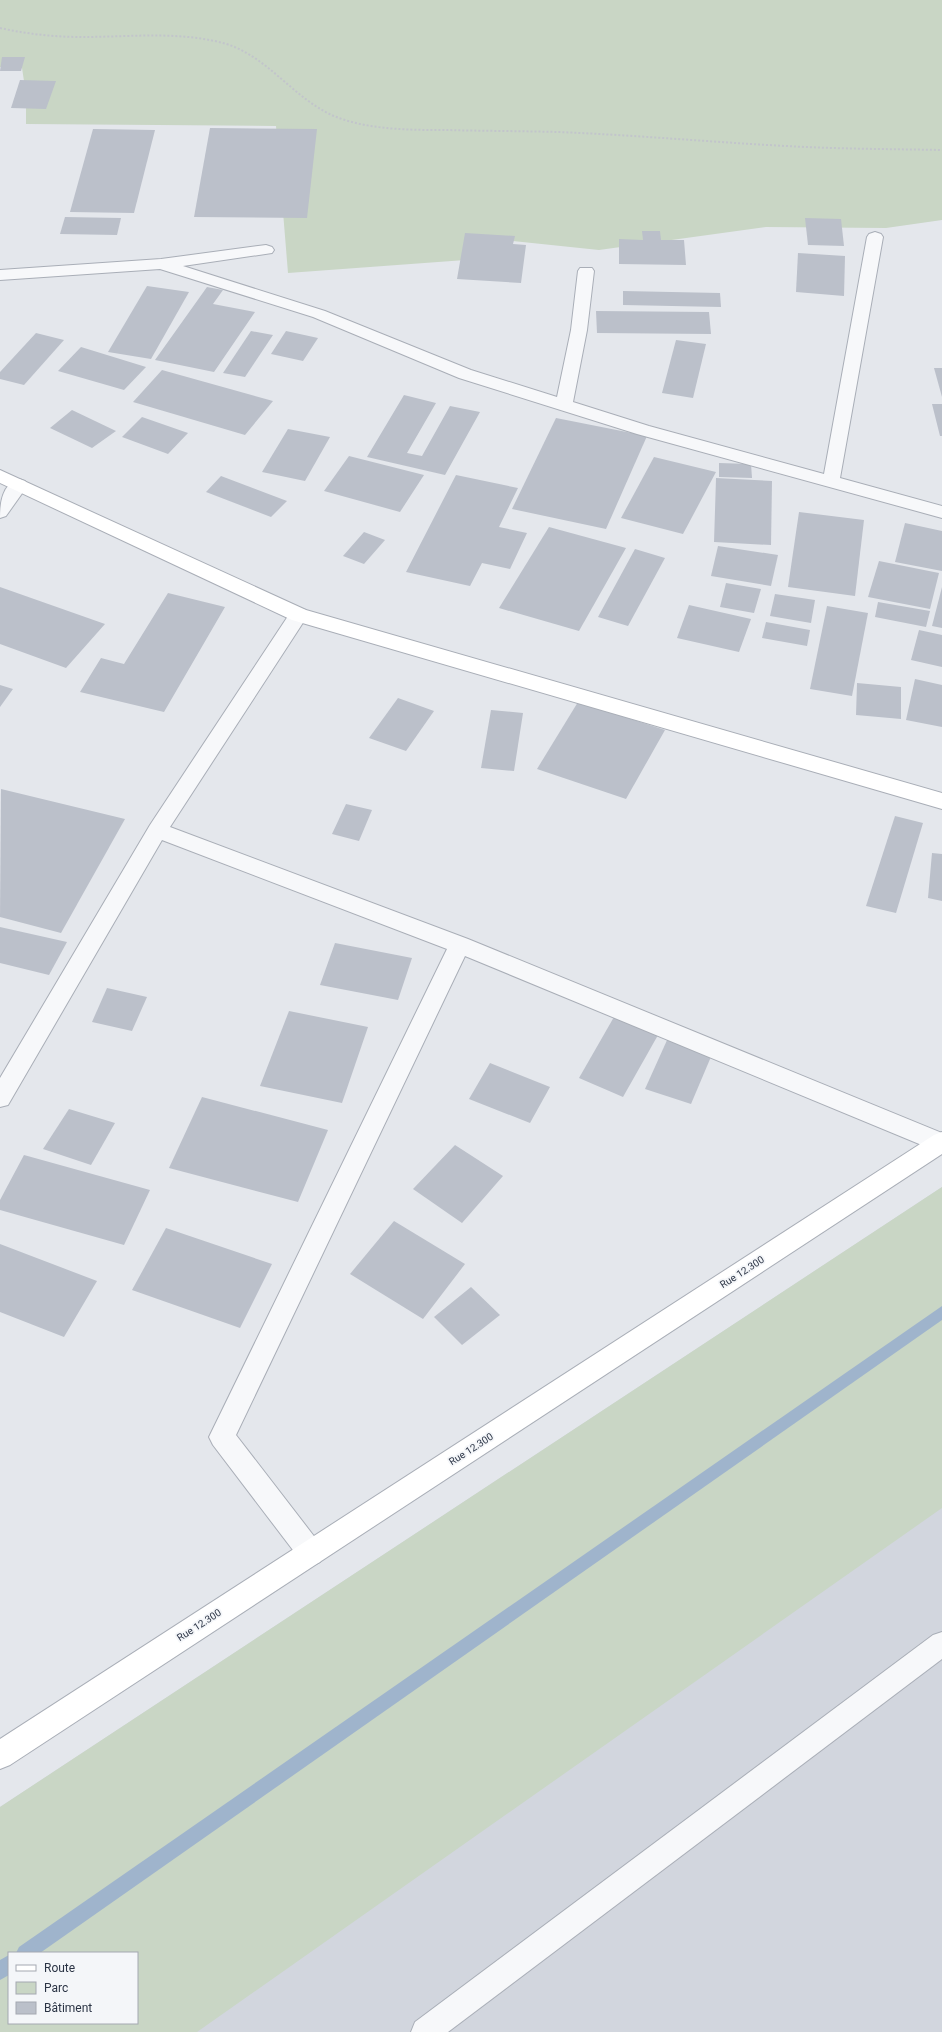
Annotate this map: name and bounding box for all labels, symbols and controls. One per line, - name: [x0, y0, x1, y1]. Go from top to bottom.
- street label: Rue 12.300: [718, 1254, 766, 1290]
- street label: Rue 12.300: [447, 1431, 495, 1467]
- street label: Rue 12.300: [175, 1607, 223, 1643]
- legend: [8, 1952, 138, 2024]
- text: Route: [44, 1961, 75, 1975]
- text: Parc: [44, 1981, 68, 1995]
- text: Bâtiment: [44, 2001, 92, 2015]

